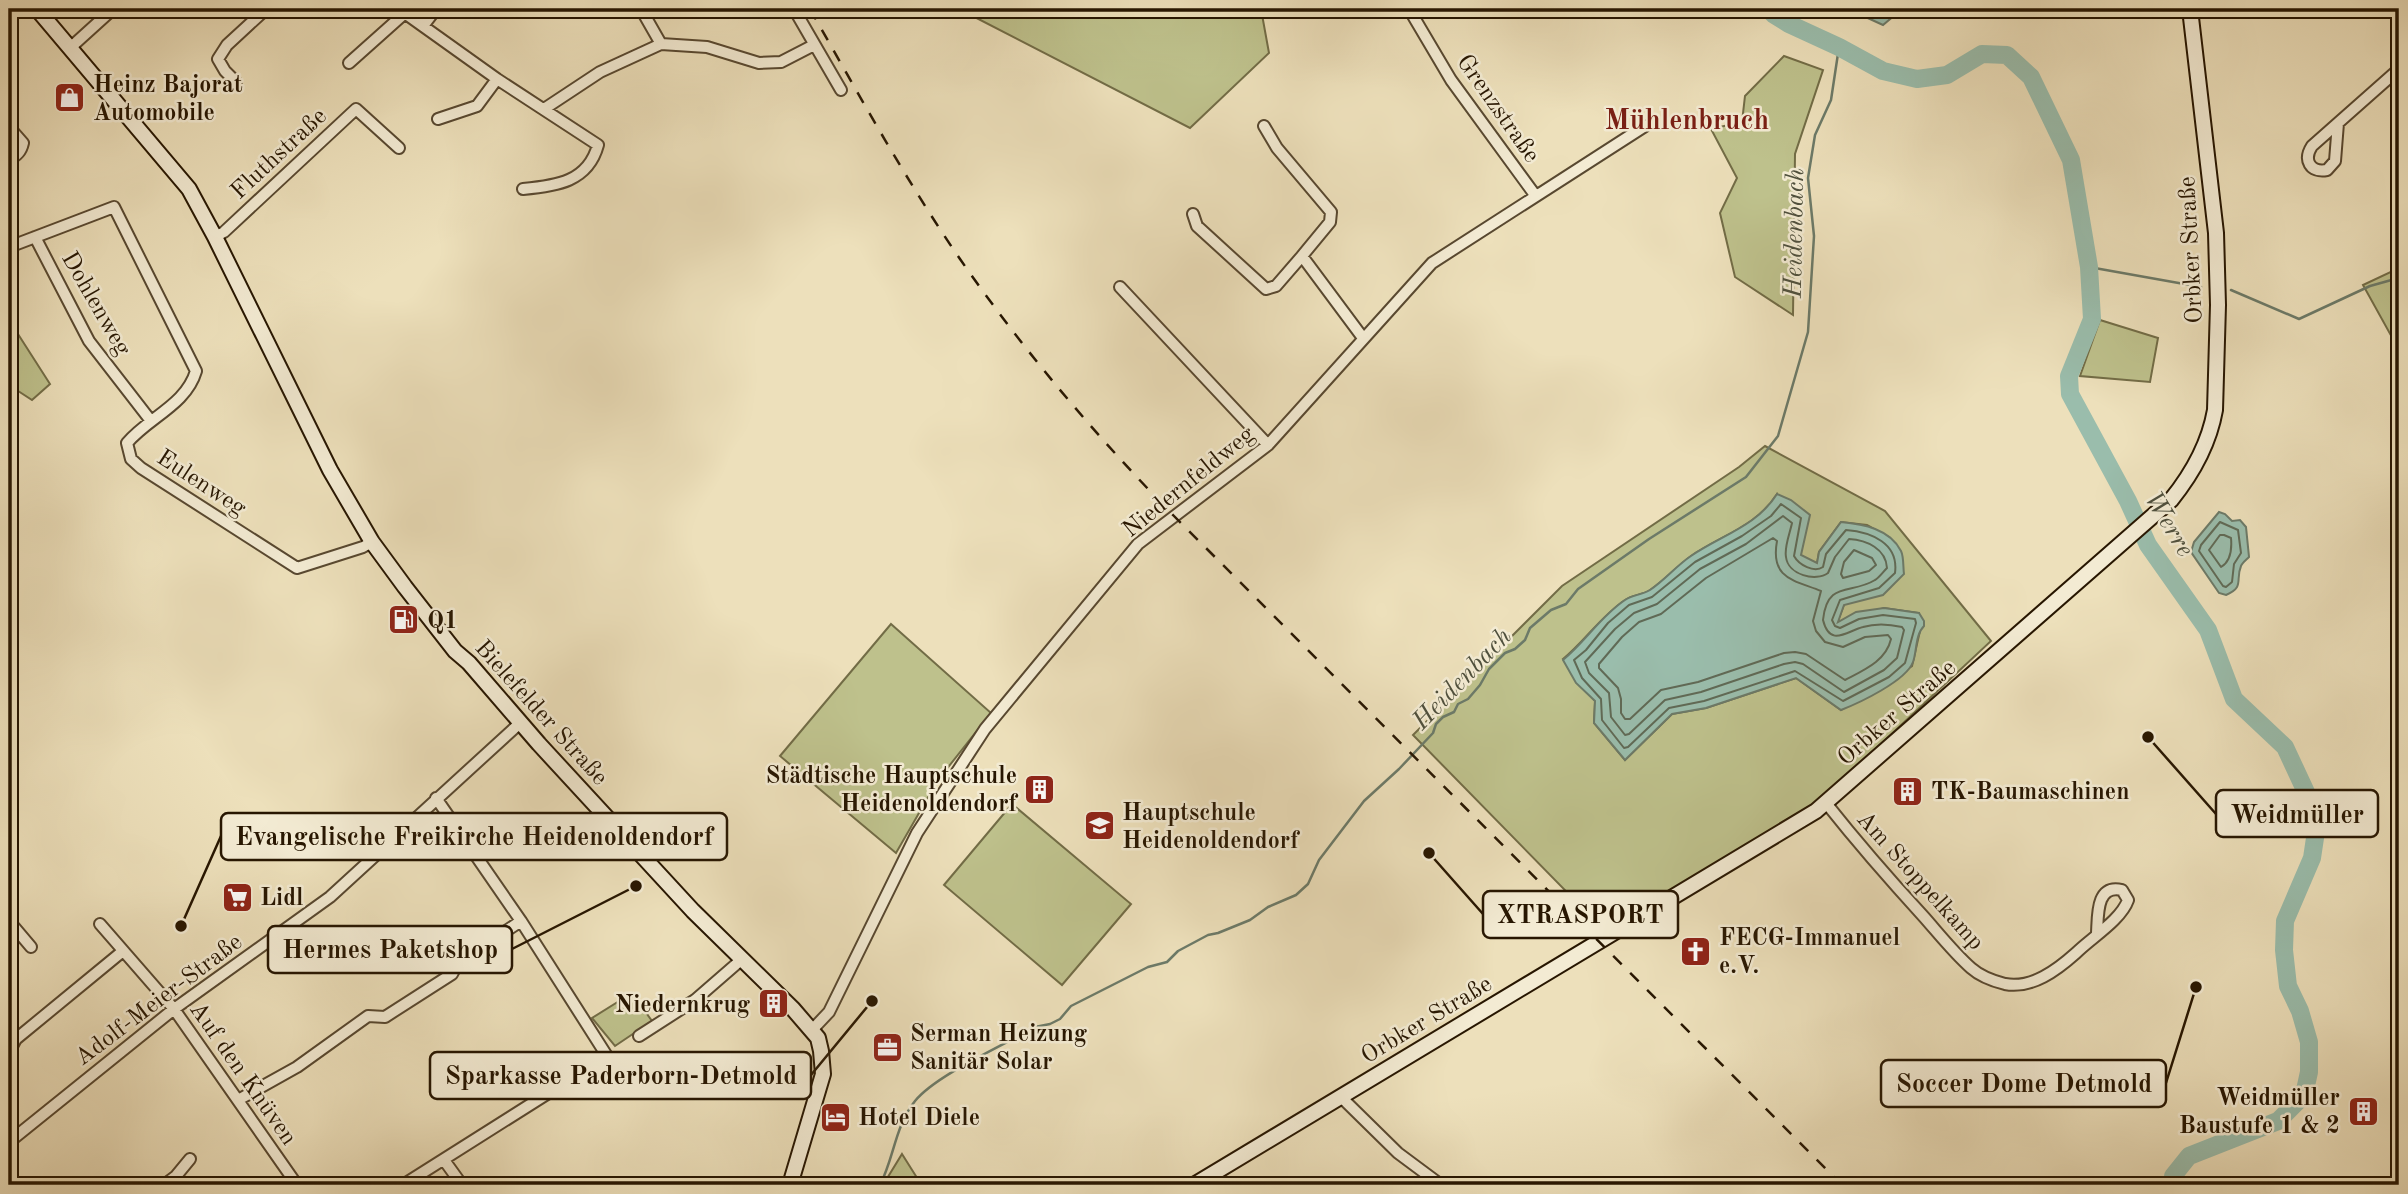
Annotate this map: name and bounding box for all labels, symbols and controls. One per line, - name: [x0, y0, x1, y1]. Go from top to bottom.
- street label: Grenzstraße: [1451, 51, 1543, 168]
- place label: Heinz Bajorat Automobile: [93, 74, 243, 126]
- shop icon: Heinz Bajorat Automobile: [53, 81, 87, 115]
- street label: Fluthstraße: [227, 104, 332, 205]
- district label: Mühlenbruch: [1605, 108, 1769, 136]
- water label: Heidenbach: [1781, 168, 1809, 299]
- street label: Orbker Straße: [2176, 176, 2208, 324]
- street label: Dohlenweg: [56, 248, 135, 360]
- street label: Niedernfeldweg: [1119, 422, 1260, 543]
- street label: Eulenweg: [152, 446, 250, 521]
- water label: Werre: [2139, 487, 2198, 561]
- fuel station icon: Q1: [387, 603, 421, 637]
- place label: Q1: [427, 610, 458, 634]
- water label: Heidenbach: [1407, 624, 1517, 736]
- street label: Bielefelder Straße: [469, 636, 612, 790]
- street label: Orbker Straße: [1834, 656, 1961, 771]
- place label: Städtische Hauptschule Heidenoldendorf: [766, 765, 1019, 817]
- building icon: Städtische Hauptschule Heidenoldendorf: [1023, 772, 1057, 806]
- building icon: TK-Baumaschinen: [1891, 774, 1925, 808]
- place label: TK-Baumaschinen: [1931, 781, 2129, 805]
- callout: Weidmüller: [2216, 790, 2378, 837]
- place label: Hauptschule Heidenoldendorf: [1122, 802, 1300, 854]
- text: Weidmüller: [2230, 803, 2364, 829]
- street label: Am Stoppelkamp: [1851, 807, 1988, 955]
- school or university icon: Hauptschule Heidenoldendorf: [1082, 809, 1116, 843]
- callout: Evangelische Freikirche Heidenoldendorf: [221, 813, 727, 860]
- text: Evangelische Freikirche Heidenoldendorf: [235, 825, 715, 851]
- supermarket icon: Lidl: [220, 880, 254, 914]
- place label: Lidl: [260, 887, 304, 911]
- callout: XTRASPORT: [1483, 891, 1678, 938]
- text: XTRASPORT: [1496, 903, 1664, 929]
- callout: Hermes Paketshop: [268, 926, 512, 973]
- place label: FECG-Immanuel e.V.: [1719, 927, 1900, 979]
- street label: Adolf-Meier-Straße: [71, 930, 247, 1071]
- church icon: FECG-Immanuel e.V.: [1679, 934, 1713, 968]
- text: Hermes Paketshop: [282, 938, 498, 964]
- street label: Orbker Straße: [1358, 972, 1496, 1069]
- building icon: Niedernkrug: [756, 987, 790, 1021]
- place label: Niedernkrug: [615, 994, 751, 1018]
- street label: Auf den Knüven: [184, 998, 301, 1150]
- place label: Serman Heizung Sanitär Solar: [910, 1023, 1088, 1075]
- office icon: Serman Heizung Sanitär Solar: [870, 1030, 904, 1064]
- callout: Sparkasse Paderborn-Detmold: [430, 1052, 811, 1099]
- callout: Soccer Dome Detmold: [1881, 1060, 2166, 1107]
- text: Sparkasse Paderborn-Detmold: [445, 1064, 797, 1090]
- text: Soccer Dome Detmold: [1896, 1072, 2152, 1098]
- place label: Weidmüller Baustufe 1 & 2: [2179, 1087, 2340, 1139]
- building icon: Weidmüller Baustufe 1 & 2: [2346, 1094, 2380, 1128]
- hotel icon: Hotel Diele: [818, 1100, 852, 1134]
- place label: Hotel Diele: [858, 1107, 980, 1131]

